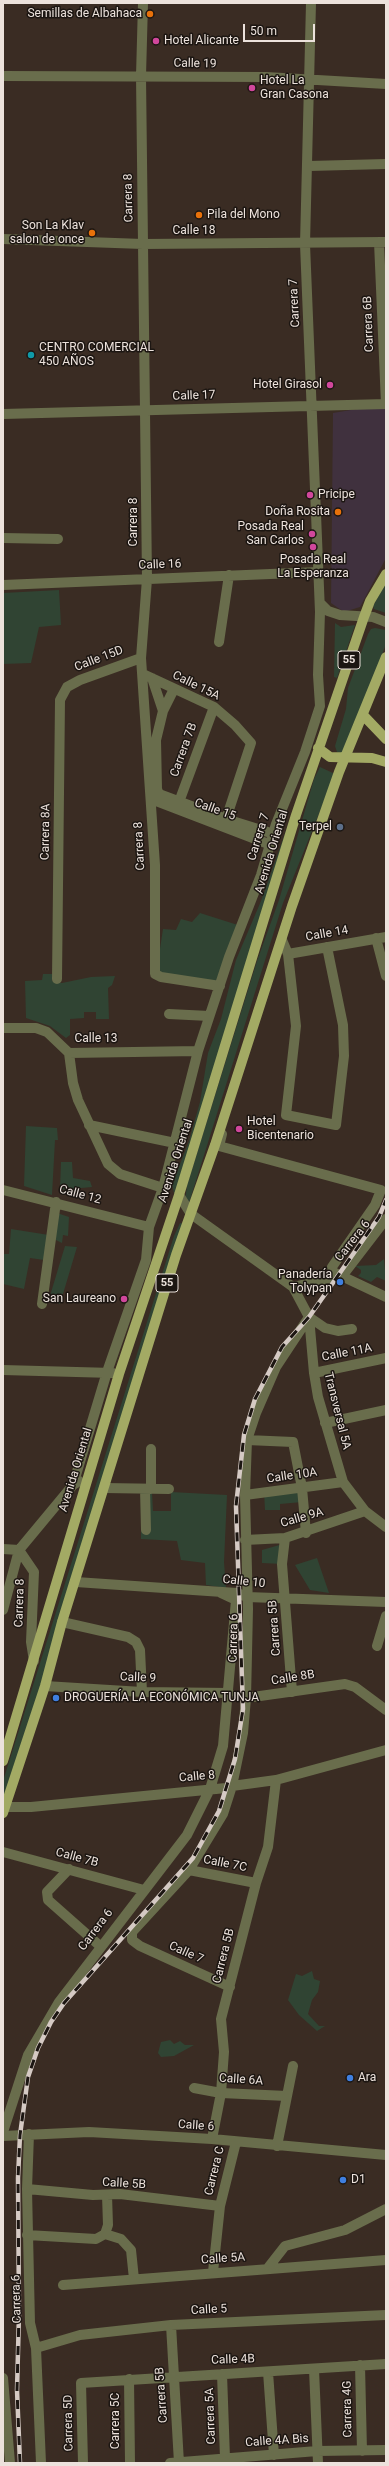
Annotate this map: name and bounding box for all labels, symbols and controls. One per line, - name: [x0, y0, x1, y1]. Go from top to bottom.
- place label: Semillas de Albahaca: [27, 7, 142, 21]
- marker: Semillas de Albahaca: [145, 9, 155, 19]
- scale bar: [245, 16, 317, 42]
- text: 50 m: [250, 24, 277, 38]
- place label: Hotel Alicante: [164, 34, 239, 48]
- marker: Hotel Alicante: [151, 36, 161, 46]
- street label: Calle 19: [173, 56, 217, 72]
- place label: Hotel La Gran Casona: [260, 74, 329, 102]
- marker: Hotel La Gran Casona: [247, 83, 257, 93]
- street label: Carrera 8: [121, 173, 137, 223]
- place label: Pila del Mono: [207, 208, 280, 222]
- marker: Pila del Mono: [194, 210, 204, 220]
- place label: Son La Klav salon de once: [10, 219, 84, 247]
- street label: Calle 18: [172, 224, 216, 238]
- marker: Son La Klav salon de once: [87, 228, 97, 238]
- street label: Carrera 7: [287, 278, 303, 328]
- street label: Carrera 6B: [361, 296, 377, 352]
- place label: CENTRO COMERCIAL 450 AÑOS: [39, 341, 154, 369]
- marker: CENTRO COMERCIAL 450 AÑOS: [26, 350, 36, 360]
- place label: Hotel Girasol: [253, 378, 322, 392]
- marker: Hotel Girasol: [325, 380, 335, 390]
- street label: Calle 17: [172, 388, 216, 404]
- place label: Pricipe: [318, 488, 355, 502]
- marker: Pricipe: [305, 490, 315, 500]
- street label: Carrera 8: [127, 498, 141, 546]
- place label: Doña Rosita: [265, 505, 330, 519]
- marker: Doña Rosita: [333, 507, 343, 517]
- place label: Posada Real San Carlos: [237, 520, 304, 548]
- marker: Posada Real San Carlos: [307, 529, 317, 539]
- marker: Posada Real La Esperanza: [308, 542, 318, 552]
- place label: Posada Real La Esperanza: [277, 553, 349, 581]
- street label: Calle 16: [138, 557, 182, 573]
- street label: Calle 15D: [73, 643, 125, 675]
- road number: 55: [338, 651, 360, 669]
- street label: Calle 15A: [170, 668, 222, 704]
- street label: Carrera 7B: [168, 721, 200, 779]
- street label: Calle 15: [192, 796, 238, 824]
- street label: Carrera 8A: [38, 804, 54, 860]
- street label: Avenida Oriental: [252, 808, 292, 896]
- street label: Carrera 7: [245, 812, 273, 862]
- place label: Terpel: [299, 820, 332, 834]
- street label: Carrera 8: [132, 821, 148, 871]
- marker: Terpel: [335, 822, 345, 832]
- street label: Calle 14: [305, 923, 349, 945]
- street label: Calle 13: [74, 1032, 118, 1046]
- place label: Hotel Bicentenario: [247, 1115, 314, 1143]
- street label: Avenida Oriental: [156, 1117, 196, 1205]
- marker: Hotel Bicentenario: [234, 1124, 244, 1134]
- street label: Calle 12: [57, 1182, 103, 1208]
- street label: Carrera 6: [332, 1217, 374, 1265]
- place label: Panadería Tolypan: [278, 1268, 332, 1296]
- road number: 55: [156, 1274, 178, 1292]
- marker: Panadería Tolypan: [335, 1277, 345, 1287]
- place label: San Laureano: [43, 1292, 116, 1306]
- marker: San Laureano: [119, 1294, 129, 1304]
- street label: Calle 11A: [321, 1341, 373, 1365]
- street label: Transversal 5A: [320, 1371, 354, 1451]
- street label: Avenida Oriental: [56, 1426, 96, 1514]
- street label: Calle 10A: [266, 1465, 318, 1487]
- street label: Calle 9A: [279, 1505, 325, 1531]
- street label: Calle 10: [222, 1573, 266, 1591]
- street label: Carrera 8: [12, 1578, 28, 1628]
- street label: Carrera 5B: [266, 1599, 284, 1657]
- street label: Carrera 6: [226, 1613, 242, 1663]
- street label: Calle 8B: [270, 1667, 316, 1689]
- street label: Calle 9: [120, 1670, 156, 1686]
- place label: DROGUERÍA LA ECONÓMICA TUNJA: [64, 1691, 259, 1705]
- marker: DROGUERÍA LA ECONÓMICA TUNJA: [51, 1693, 61, 1703]
- street label: Calle 8: [178, 1768, 216, 1786]
- street label: Calle 7B: [54, 1845, 100, 1871]
- street label: Calle 7C: [202, 1853, 248, 1875]
- street label: Carrera 6: [76, 1906, 116, 1954]
- street label: Carrera 5B: [210, 1927, 238, 1985]
- street label: Calle 7: [167, 1939, 205, 1967]
- street label: Calle 6A: [219, 2071, 263, 2089]
- place label: Ara: [358, 2071, 376, 2085]
- marker: Ara: [345, 2073, 355, 2083]
- street label: Calle 6: [177, 2118, 215, 2134]
- street label: Carrera C: [202, 2145, 228, 2197]
- place label: D1: [351, 2173, 366, 2187]
- marker: D1: [338, 2175, 348, 2185]
- street label: Calle 5B: [102, 2176, 146, 2192]
- street label: Calle 5A: [201, 2250, 245, 2268]
- street label: Carrera 6: [9, 2274, 25, 2324]
- street label: Calle 5: [191, 2302, 227, 2318]
- street label: Calle 4B: [211, 2352, 255, 2368]
- street label: Carrera 5B: [153, 2366, 171, 2424]
- street label: Carrera 4G: [340, 2380, 356, 2438]
- street label: Carrera 5A: [203, 2387, 219, 2445]
- street label: Carrera 5C: [109, 2393, 123, 2449]
- street label: Carrera 5D: [61, 2395, 77, 2451]
- street label: Calle 4A Bis: [245, 2432, 309, 2450]

